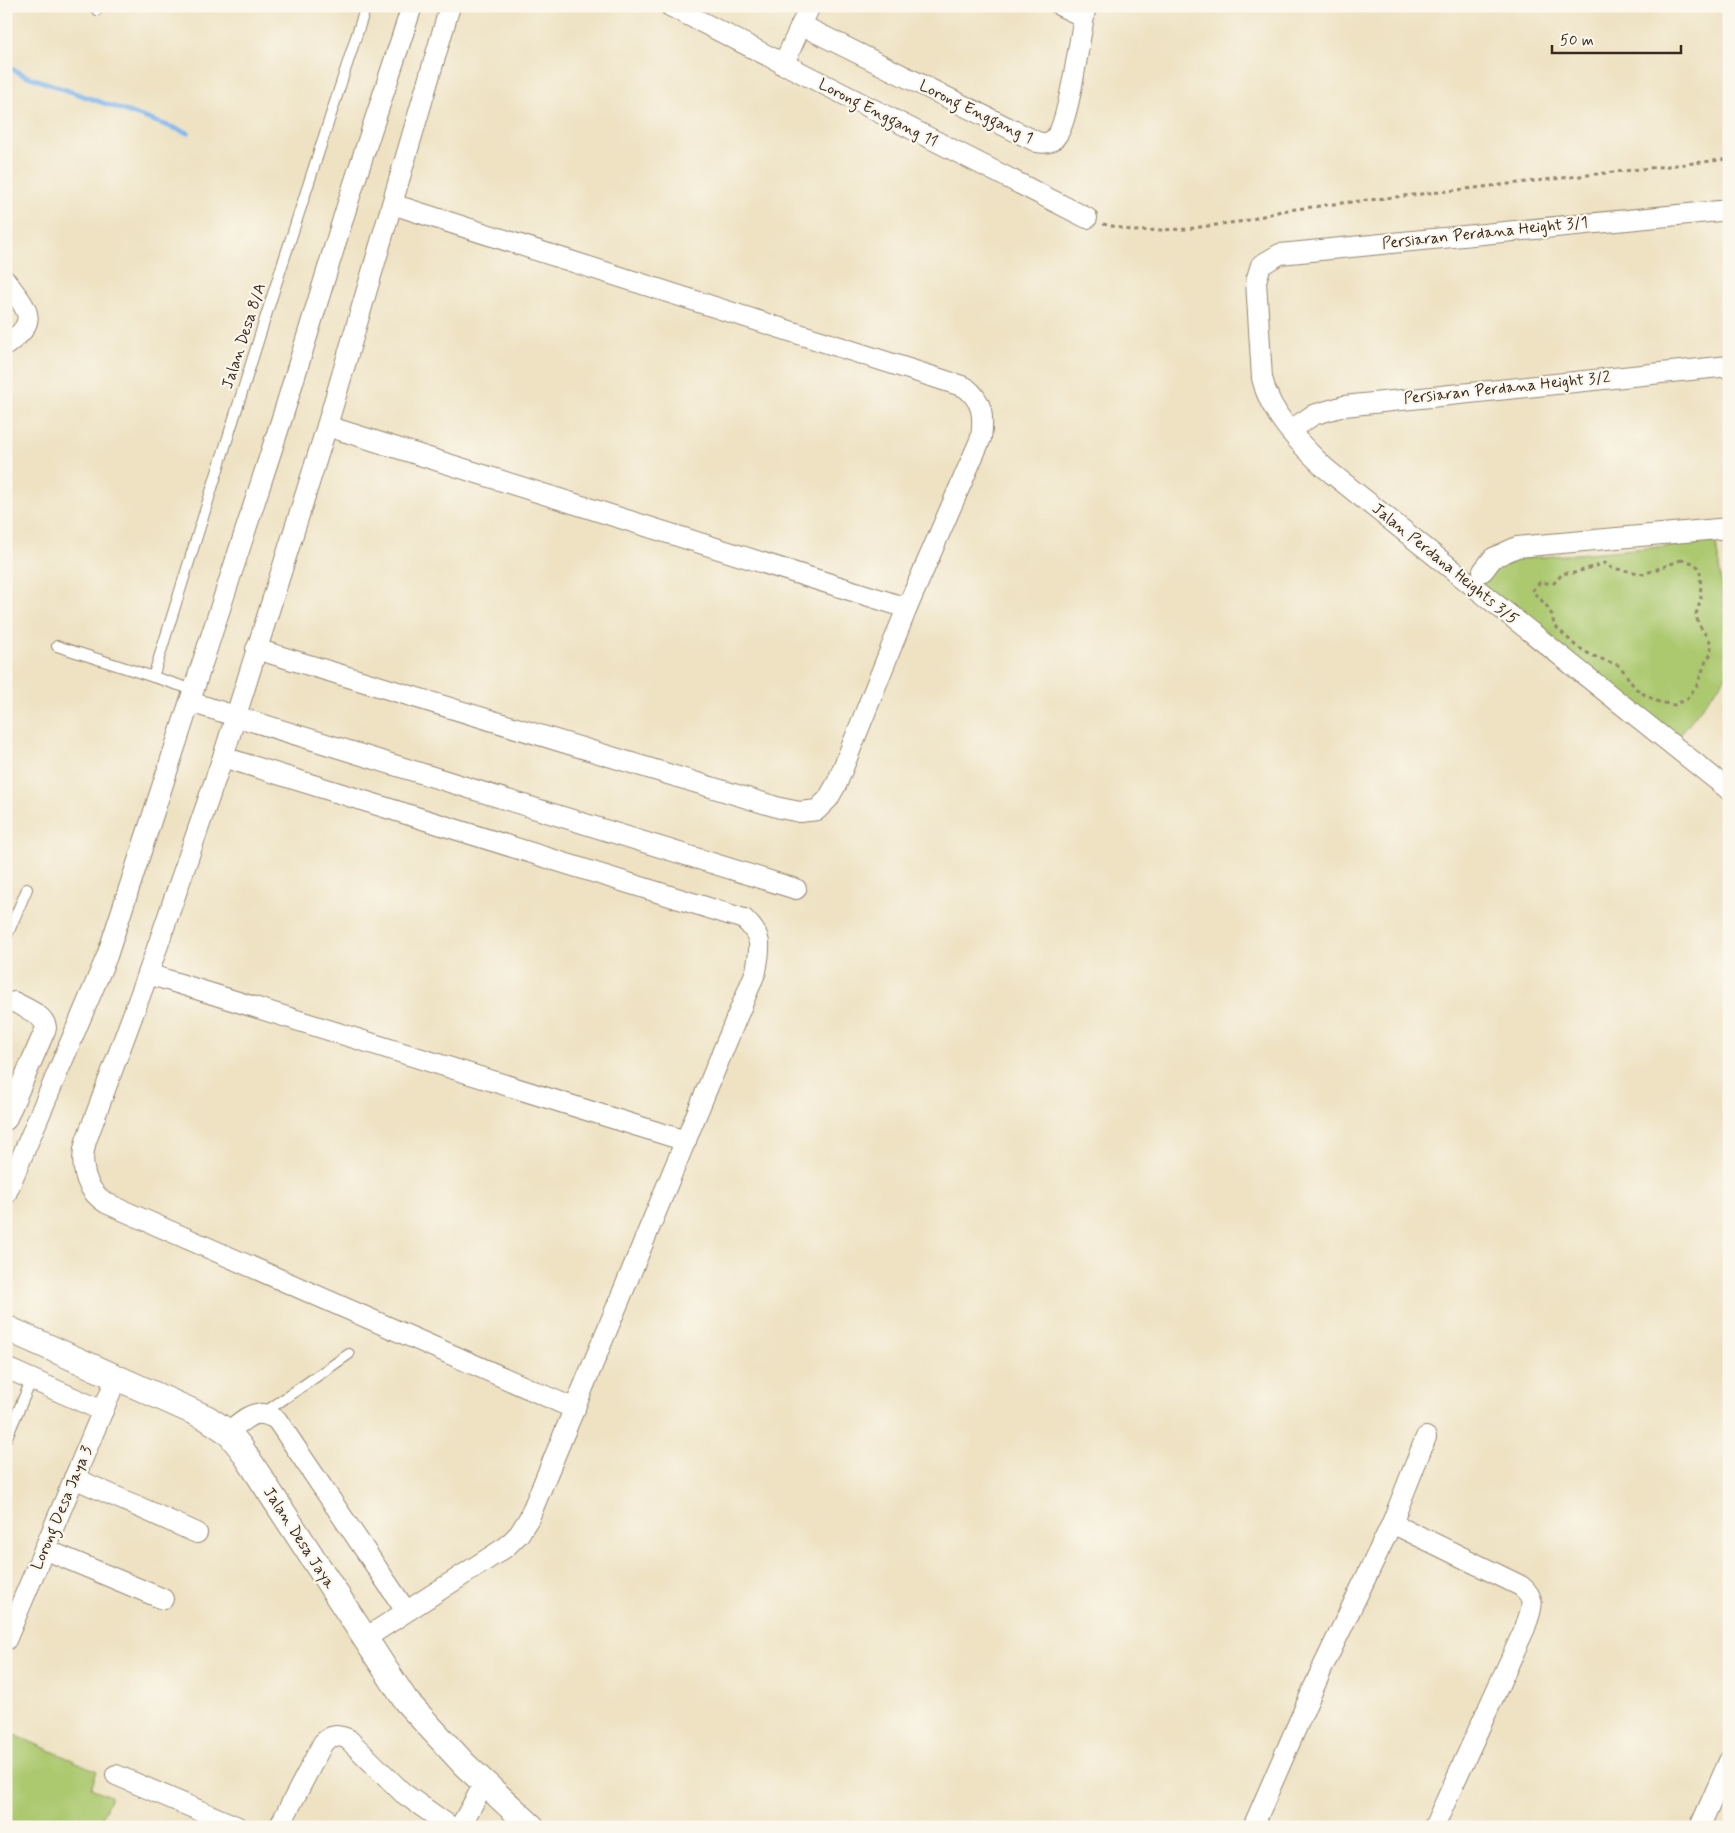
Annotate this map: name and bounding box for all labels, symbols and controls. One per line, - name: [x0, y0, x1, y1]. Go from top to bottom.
- scale bar: [1552, 22, 1681, 54]
- text: 50 m: [1560, 31, 1594, 51]
- street label: Lorong Enggang 11: [814, 74, 941, 153]
- street label: Lorong Enggang 1: [915, 75, 1036, 150]
- street label: Persiaran Perdana Height 3/1: [1381, 212, 1589, 254]
- street label: Jalan Desa 8/A: [217, 280, 271, 392]
- street label: Persiaran Perdana Height 3/2: [1403, 367, 1611, 409]
- street label: Jalan Perdana Heights 3/5: [1367, 498, 1523, 630]
- street label: Lorong Desa Jaya 3: [26, 1443, 99, 1574]
- street label: Jalan Desa Jaya: [258, 1483, 340, 1593]

